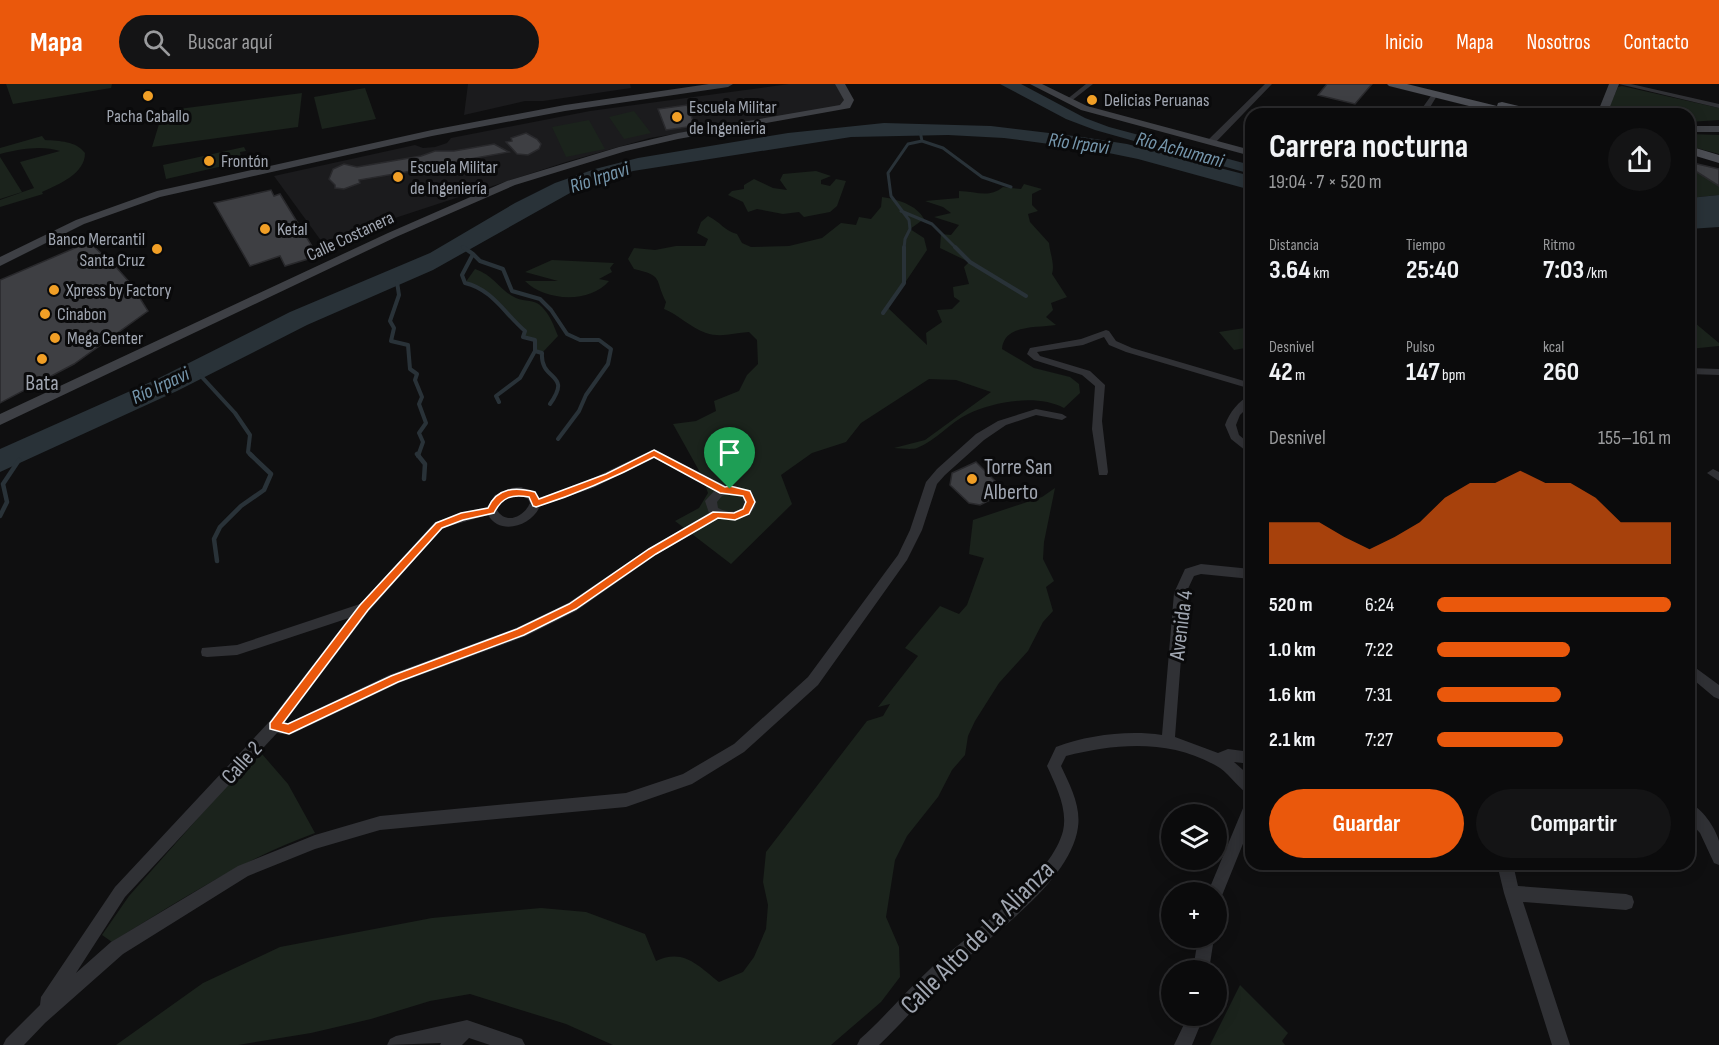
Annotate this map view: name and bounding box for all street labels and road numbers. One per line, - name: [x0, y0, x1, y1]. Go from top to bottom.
- street label: Calle Costanera: [303, 207, 397, 266]
- street label: Avenida 4: [1164, 589, 1199, 663]
- street label: Calle 2: [216, 736, 268, 790]
- street label: Calle Alto de La Alianza: [894, 854, 1061, 1021]

